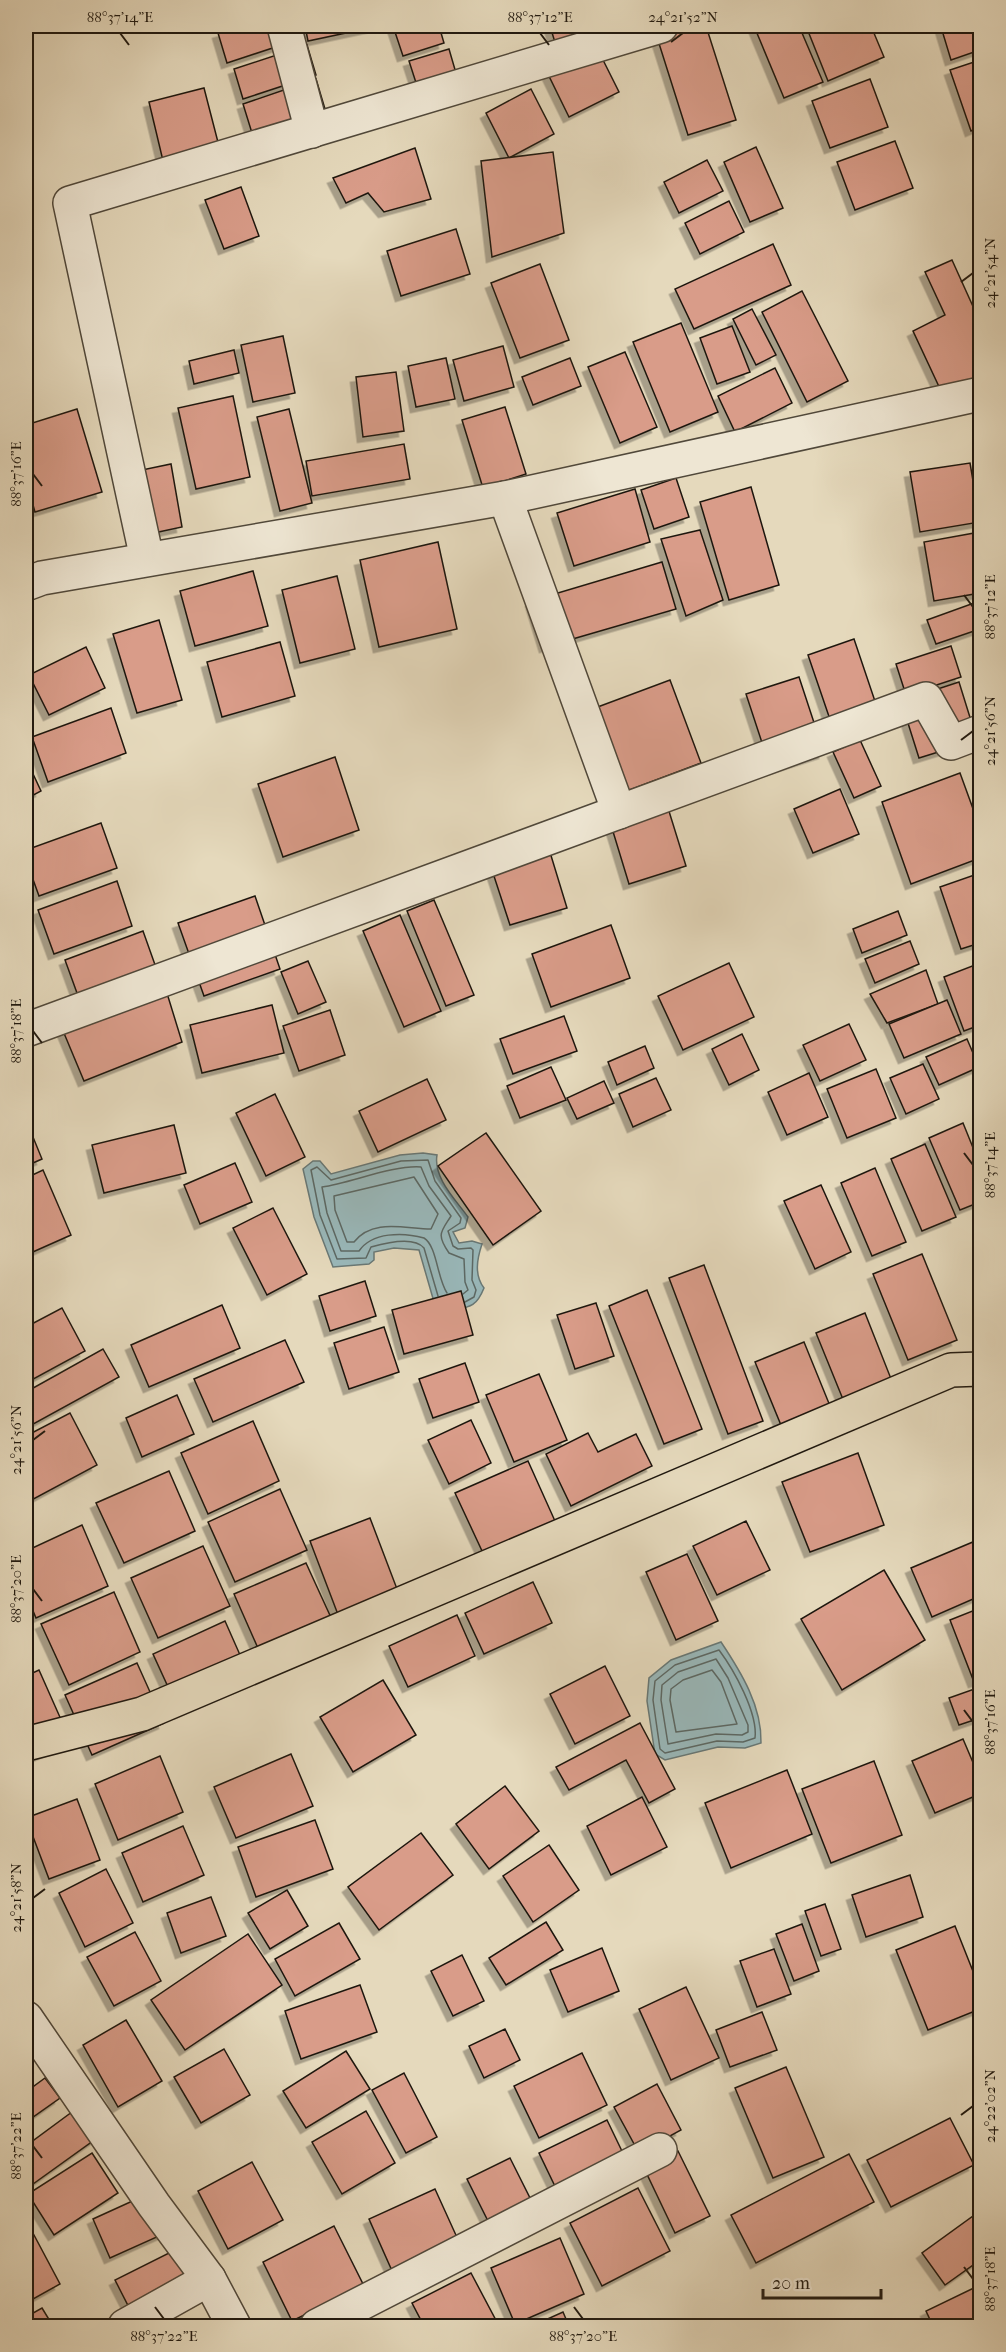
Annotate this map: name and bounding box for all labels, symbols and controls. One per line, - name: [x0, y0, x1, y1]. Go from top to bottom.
- text: 88°37'14"E: [87, 8, 153, 26]
- text: 88°37'12"E: [507, 8, 573, 26]
- text: 24°21'52"N: [648, 8, 718, 26]
- text: 24°21'54"N: [981, 237, 999, 308]
- text: 88°37'16"E: [7, 441, 25, 507]
- text: 88°37'12"E: [981, 574, 999, 640]
- text: 24°21'56"N: [981, 695, 999, 766]
- text: 88°37'18"E: [7, 998, 25, 1064]
- text: 88°37'14"E: [981, 1132, 999, 1198]
- text: 24°21'56"N: [7, 1404, 25, 1475]
- text: 88°37'20"E: [7, 1555, 25, 1623]
- text: 88°37'16"E: [981, 1689, 999, 1755]
- text: 24°21'58"N: [7, 1863, 25, 1933]
- text: 24°22'02"N: [981, 2068, 999, 2143]
- text: 88°37'22"E: [7, 2112, 25, 2180]
- text: 88°37'18"E: [981, 2246, 999, 2312]
- scale bar: [763, 2262, 882, 2300]
- text: 20 m: [772, 2273, 810, 2294]
- text: 88°37'22"E: [130, 2327, 198, 2345]
- text: 88°37'20"E: [549, 2327, 617, 2345]

